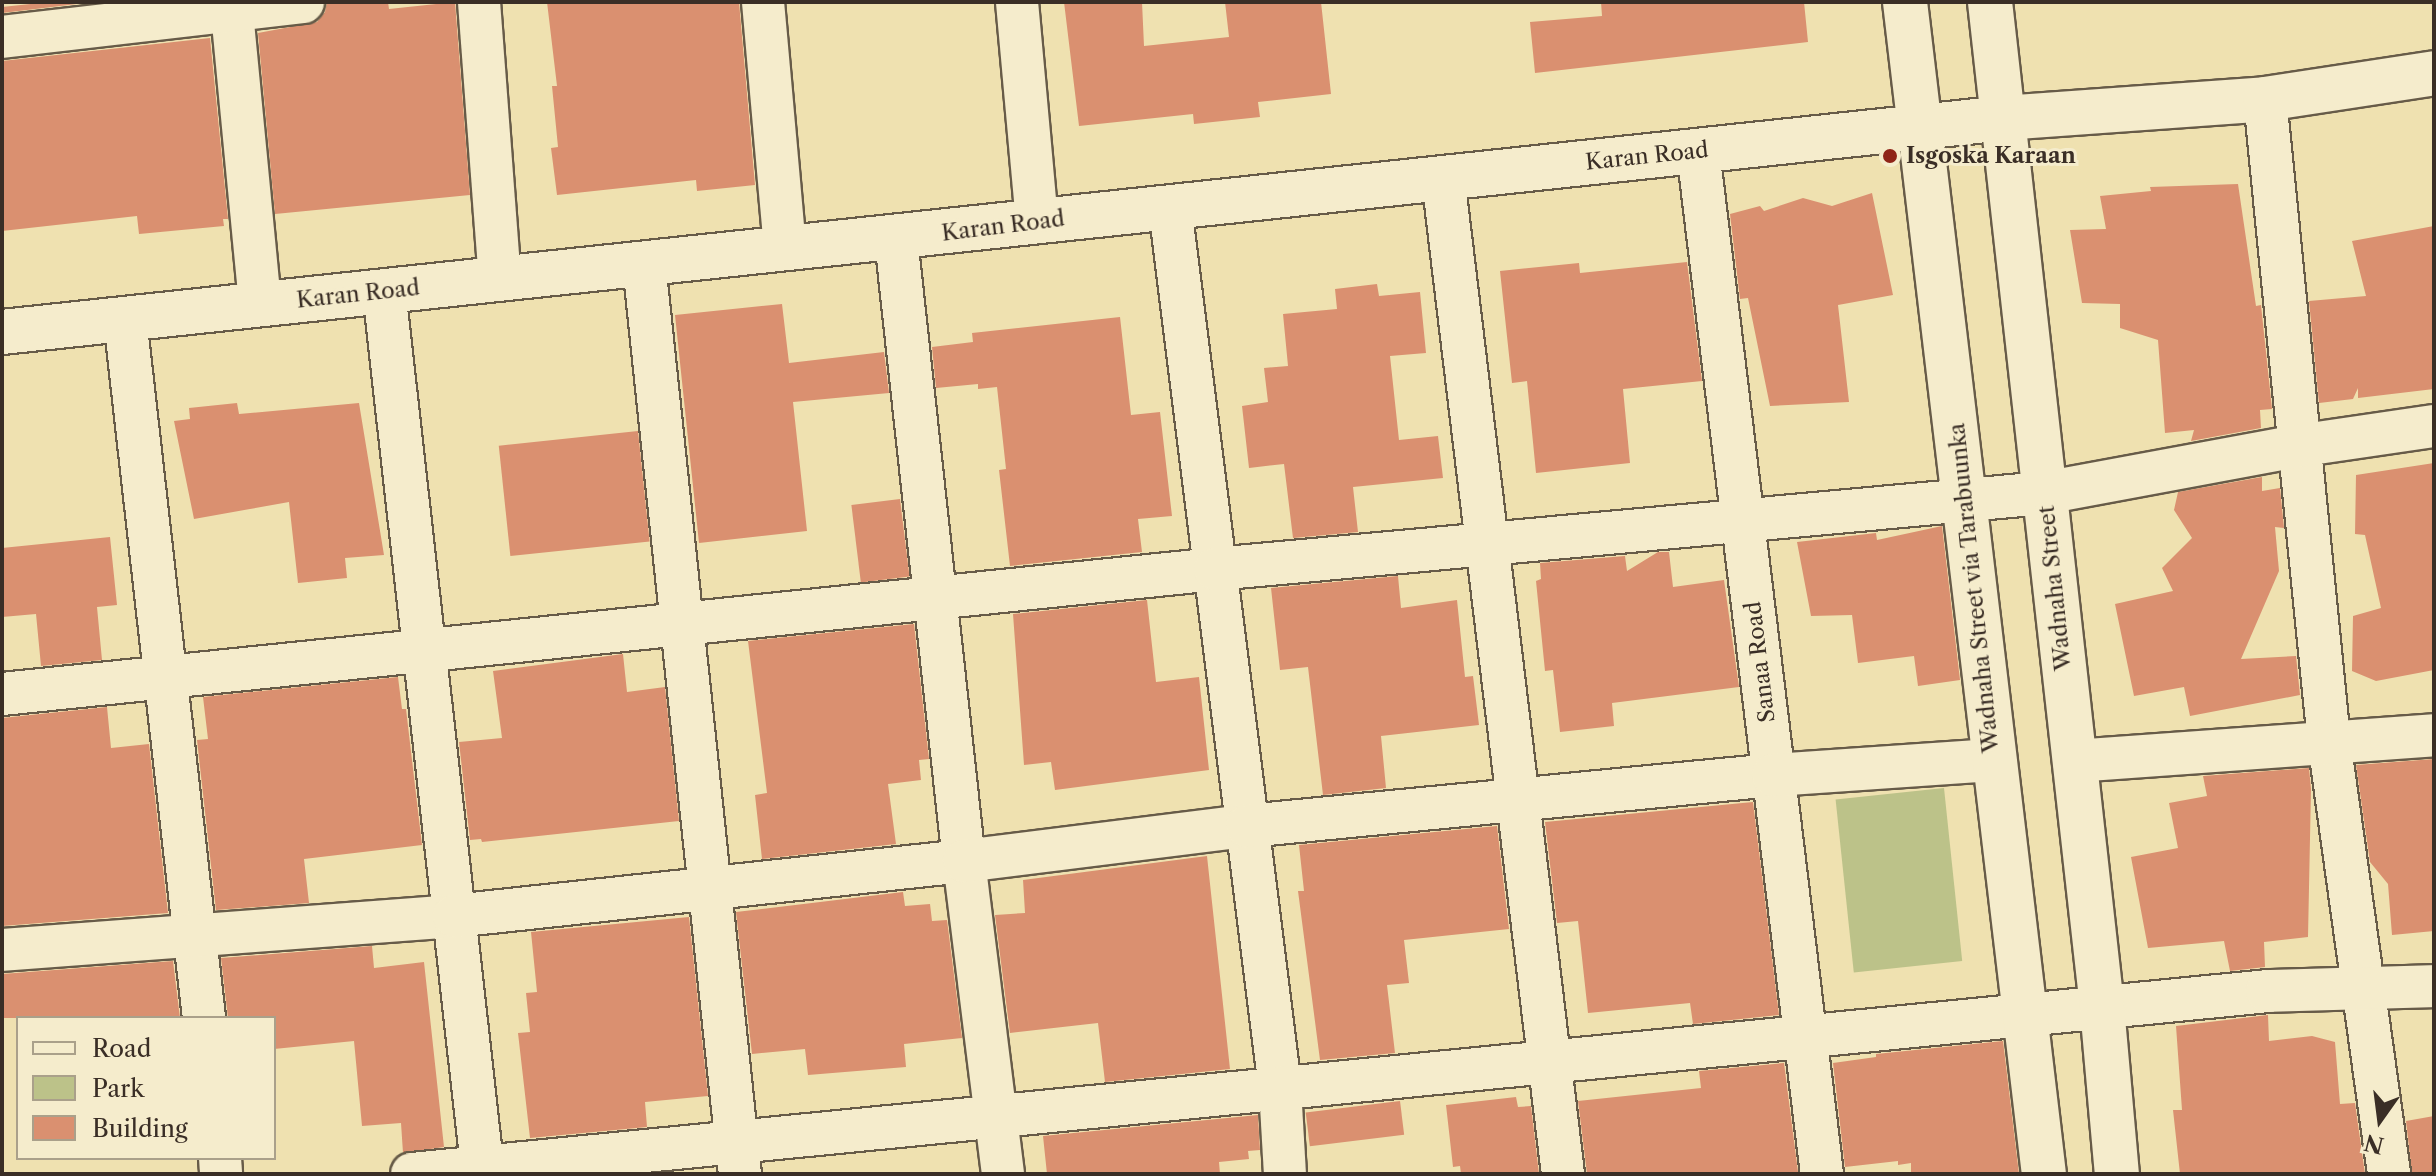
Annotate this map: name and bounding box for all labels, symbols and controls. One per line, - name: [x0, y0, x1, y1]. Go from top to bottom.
- street label: Karan Road: [1584, 136, 1710, 176]
- place label: Isgoska Karaan: [1906, 143, 2076, 169]
- marker: Isgoska Karaan: [1881, 147, 1899, 165]
- street label: Karan Road: [940, 205, 1066, 247]
- street label: Karan Road: [295, 274, 421, 314]
- street label: Wadnaha Street via Tarabuunka: [1943, 421, 2005, 755]
- street label: Wadnaha Street: [2033, 504, 2077, 672]
- street label: Sanaa Road: [1739, 600, 1781, 724]
- legend: [16, 1016, 276, 1160]
- text: Road: [92, 1034, 151, 1063]
- text: Park: [92, 1074, 144, 1103]
- north arrow: [2340, 1080, 2420, 1160]
- text: Building: [92, 1114, 188, 1143]
- text: N: [2362, 1128, 2387, 1159]

